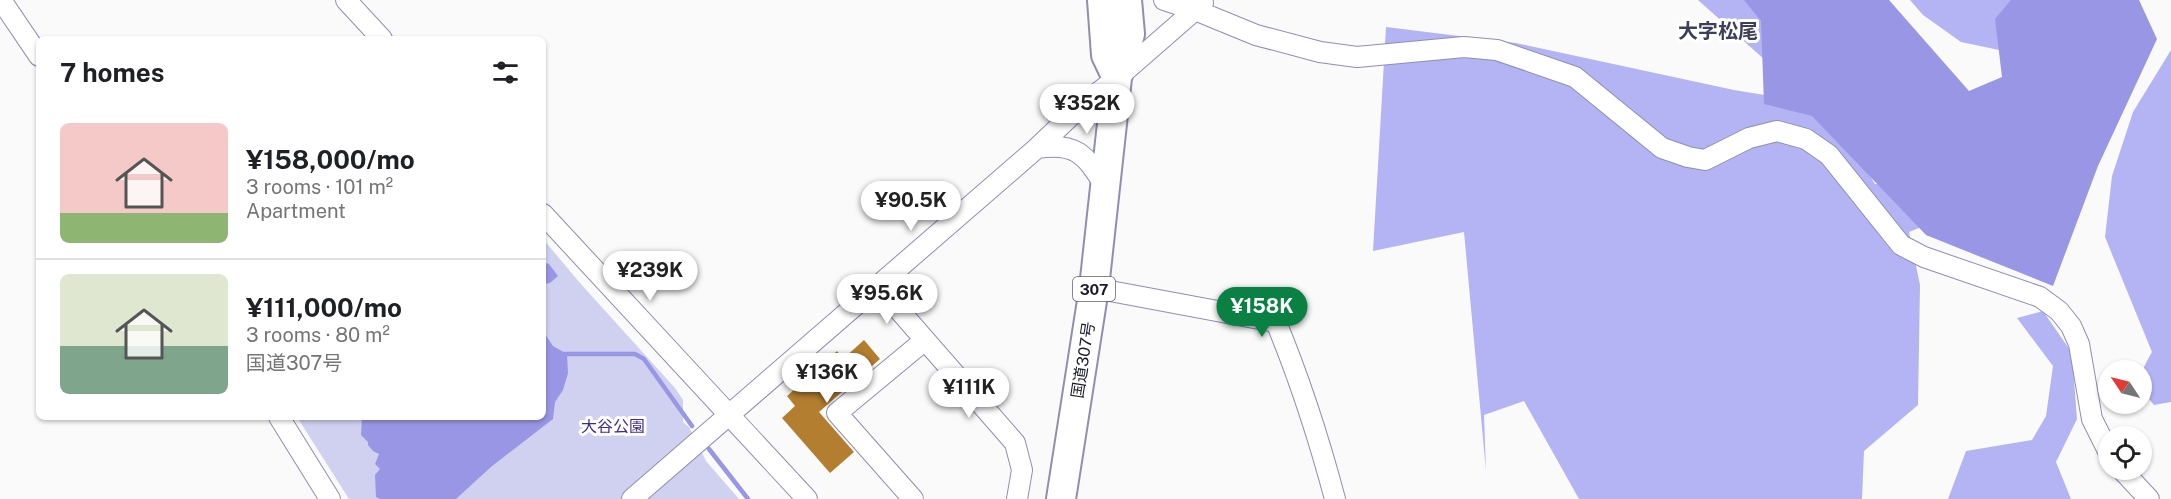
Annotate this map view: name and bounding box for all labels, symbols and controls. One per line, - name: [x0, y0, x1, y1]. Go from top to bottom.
- district label: 大字松尾: [1678, 19, 1758, 43]
- icon: filters: [489, 56, 522, 89]
- text: 7 homes: [60, 57, 164, 88]
- pin: ¥352K: [1045, 84, 1129, 135]
- text: ¥352K: [1053, 91, 1121, 115]
- text: ¥158,000/mo: [246, 144, 415, 175]
- icon: home: [108, 147, 180, 219]
- text: 3 rooms · 101 m²: [246, 175, 393, 199]
- pin: ¥90.5K: [862, 181, 960, 232]
- text: ¥90.5K: [875, 188, 947, 212]
- text: Apartment: [246, 199, 346, 223]
- pin: ¥239K: [608, 251, 692, 302]
- text: ¥239K: [617, 258, 683, 282]
- pin: ¥95.6K: [838, 274, 936, 325]
- road number: 307: [1073, 277, 1115, 301]
- text: ¥95.6K: [851, 281, 923, 305]
- pin: ¥158K: [1220, 287, 1304, 338]
- text: ¥111,000/mo: [246, 292, 402, 323]
- text: ¥158K: [1231, 294, 1294, 318]
- icon: home: [108, 298, 180, 370]
- street label: 国道307号: [1068, 320, 1098, 400]
- text: 3 rooms · 80 m²: [246, 323, 390, 347]
- text: 国道307号: [246, 351, 342, 375]
- pin: ¥136K: [785, 353, 869, 404]
- text: ¥136K: [796, 360, 858, 384]
- north arrow: [2098, 360, 2152, 414]
- map controls: [2098, 360, 2152, 480]
- pin: ¥111K: [927, 368, 1011, 419]
- text: ¥111K: [942, 375, 996, 399]
- park label: 大谷公園: [581, 417, 645, 436]
- button: locate: [2098, 426, 2152, 480]

